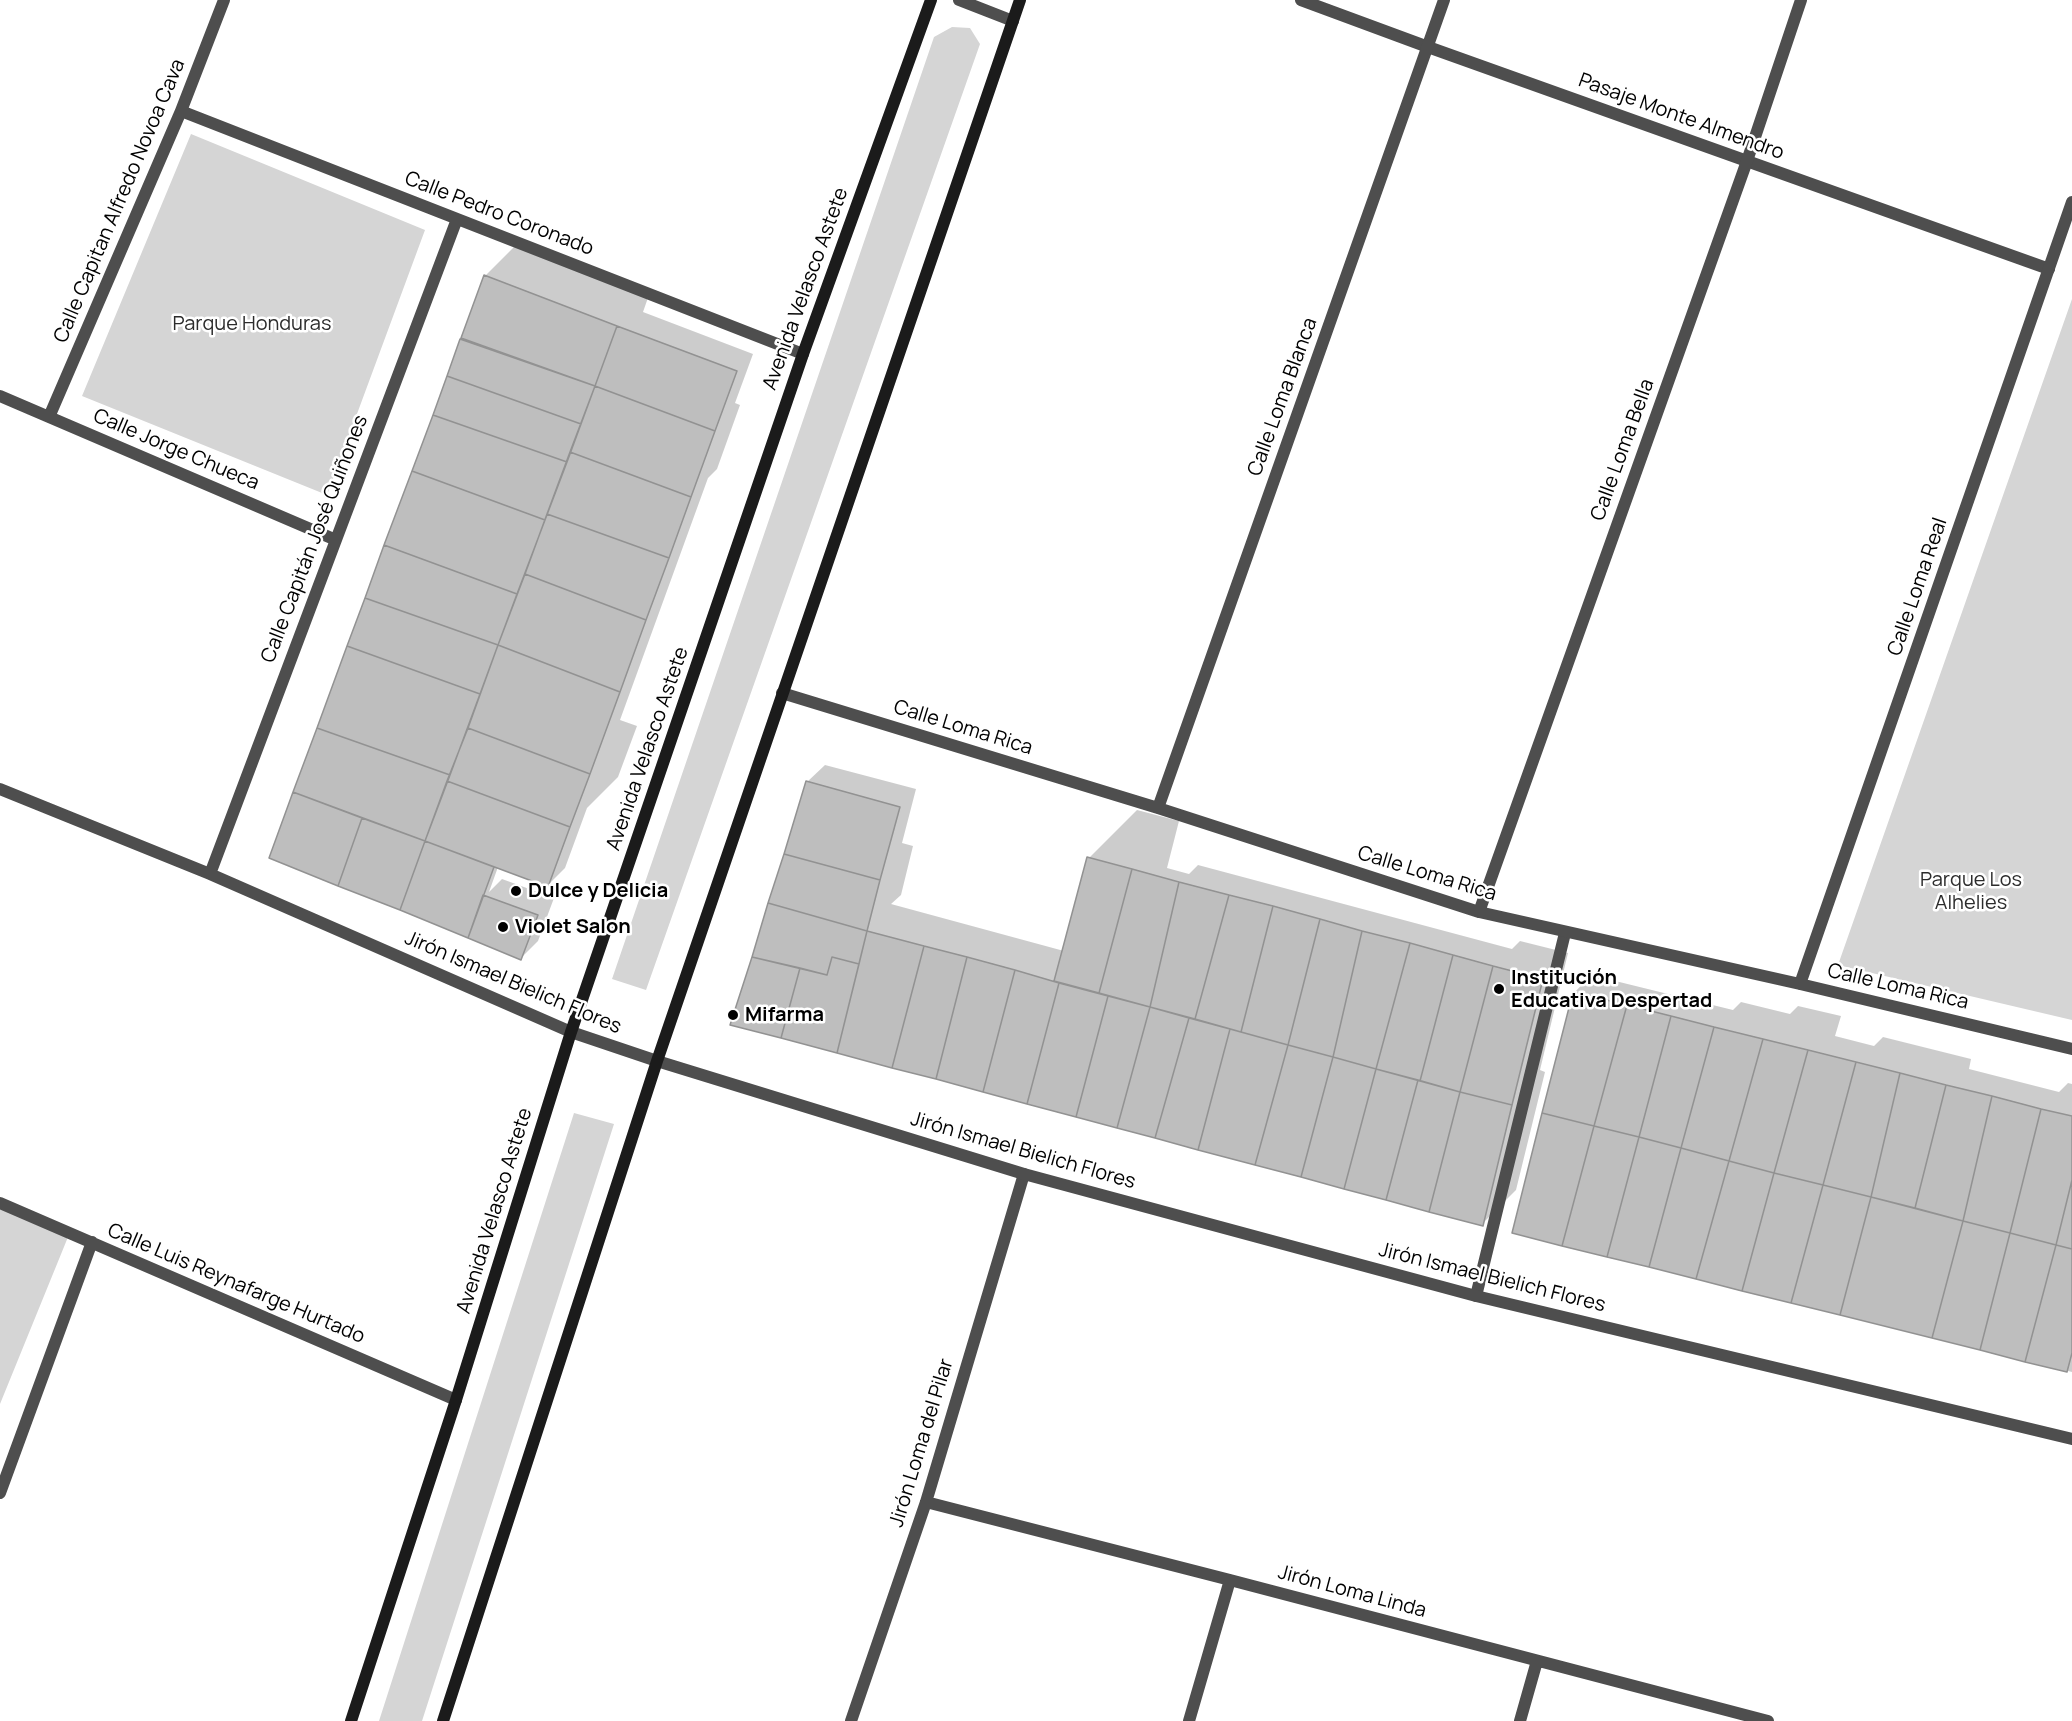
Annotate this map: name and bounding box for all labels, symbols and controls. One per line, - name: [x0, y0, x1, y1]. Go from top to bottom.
- street label: Calle Capitan Alfredo Novoa Cava: [49, 56, 191, 346]
- street label: Pasaje Monte Almendro: [1575, 69, 1787, 165]
- street label: Calle Pedro Coronado: [401, 167, 597, 261]
- street label: Avenida Velasco Astete: [758, 184, 854, 394]
- park label: Parque Honduras: [173, 312, 331, 336]
- street label: Calle Loma Blanca: [1243, 315, 1323, 479]
- street label: Calle Loma Bella: [1586, 376, 1660, 524]
- street label: Calle Jorge Chueca: [89, 404, 263, 496]
- street label: Calle Capitán José Quiñones: [257, 412, 373, 666]
- street label: Calle Loma Real: [1883, 515, 1953, 659]
- street label: Avenida Velasco Astete: [602, 644, 694, 854]
- street label: Calle Loma Rica: [891, 695, 1035, 761]
- street label: Calle Loma Rica: [1355, 841, 1499, 907]
- park label: Parque Los Alhelies: [1920, 868, 2022, 915]
- place label: Dulce y Delicia: [528, 879, 668, 903]
- marker: Dulce y Delicia: [509, 884, 523, 898]
- place label: Violet Salon: [515, 915, 631, 939]
- marker: Violet Salon: [496, 920, 510, 934]
- street label: Jirón Ismael Bielich Flores: [401, 926, 625, 1040]
- street label: Calle Loma Rica: [1825, 959, 1971, 1015]
- place label: Institución Educativa Despertad: [1511, 966, 1712, 1013]
- marker: Institución Educativa Despertad: [1492, 982, 1506, 996]
- place label: Mifarma: [745, 1003, 824, 1027]
- marker: Mifarma: [726, 1008, 740, 1022]
- street label: Avenida Velasco Astete: [452, 1105, 538, 1317]
- street label: Jirón Ismael Bielich Flores: [908, 1107, 1138, 1195]
- street label: Calle Luis Reynafarge Hurtado: [104, 1219, 368, 1349]
- street label: Jirón Ismael Bielich Flores: [1376, 1238, 1608, 1318]
- street label: Jirón Loma del Pilar: [885, 1356, 959, 1530]
- street label: Jirón Loma Linda: [1275, 1561, 1429, 1623]

